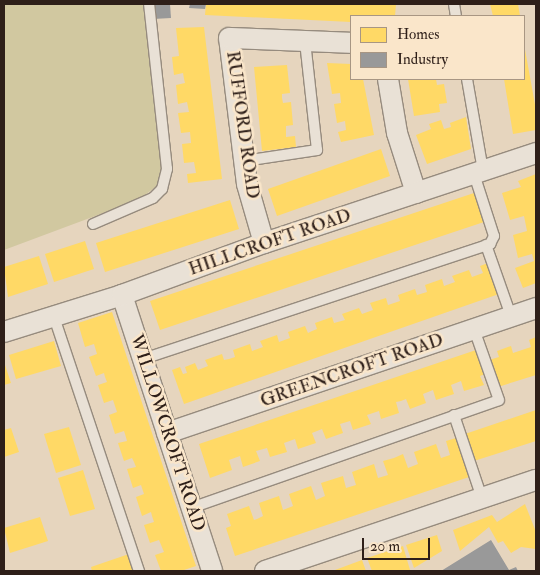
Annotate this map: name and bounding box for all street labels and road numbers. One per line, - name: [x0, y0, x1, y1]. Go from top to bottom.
- street label: RUFFORD ROAD: [221, 50, 263, 200]
- street label: HILLCROFT ROAD: [186, 205, 354, 281]
- street label: GREENCROFT ROAD: [258, 330, 446, 412]
- street label: WILLOWCROFT ROAD: [125, 332, 209, 534]

